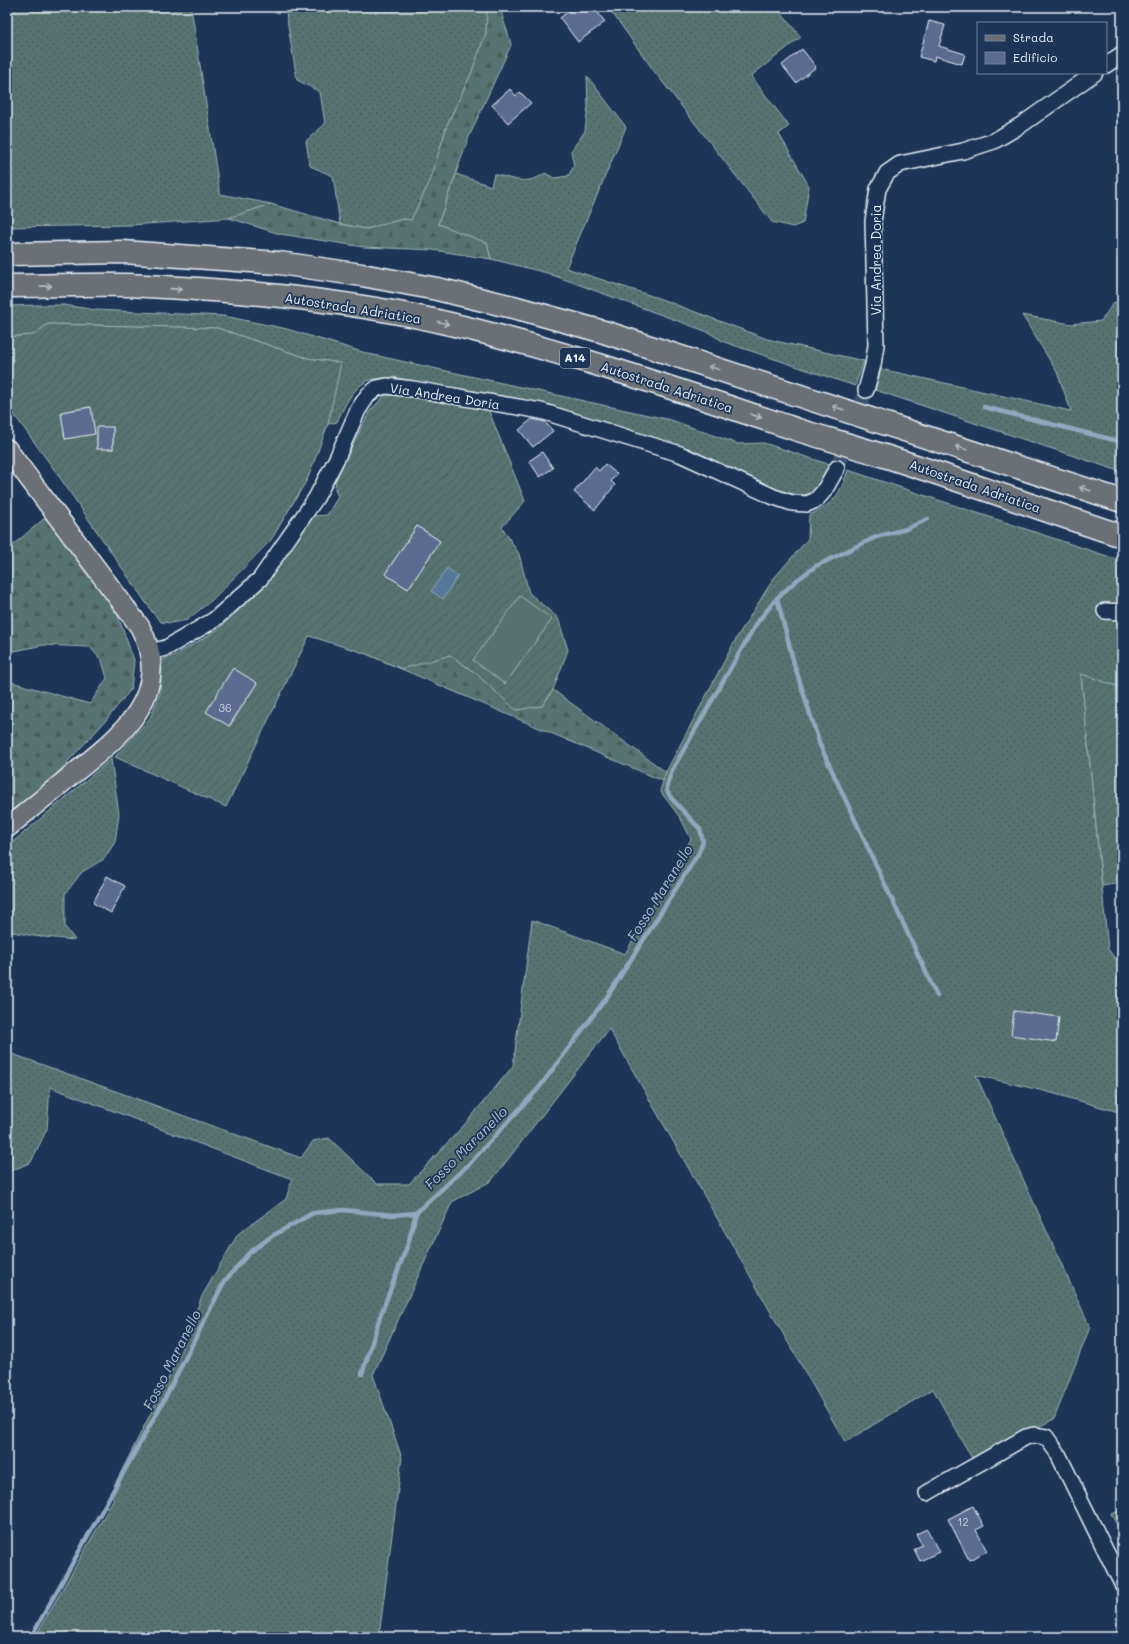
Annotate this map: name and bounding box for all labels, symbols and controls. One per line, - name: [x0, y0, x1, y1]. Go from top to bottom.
- legend: [977, 22, 1107, 74]
- text: Strada: [1013, 29, 1054, 45]
- text: Edificio: [1013, 49, 1057, 65]
- street label: Via Andrea Doria: [867, 204, 884, 316]
- one-way arrow: [39, 282, 52, 290]
- one-way arrow: [169, 285, 182, 292]
- street label: Autostrada Adriatica: [284, 288, 423, 327]
- one-way arrow: [437, 320, 450, 327]
- road number: A14: [560, 348, 590, 368]
- street label: Autostrada Adriatica: [599, 357, 735, 416]
- one-way arrow: [708, 364, 721, 371]
- street label: Via Andrea Doria: [389, 378, 501, 413]
- one-way arrow: [831, 404, 844, 411]
- one-way arrow: [749, 412, 761, 420]
- one-way arrow: [955, 444, 968, 451]
- street label: Autostrada Adriatica: [907, 455, 1043, 516]
- one-way arrow: [1079, 484, 1091, 492]
- house number: 36: [218, 700, 232, 715]
- water label: Fosso Maranello: [622, 841, 697, 944]
- water label: Fosso Maranello: [420, 1102, 511, 1193]
- water label: Fosso Maranello: [138, 1306, 205, 1413]
- house number: 12: [957, 1514, 969, 1529]

